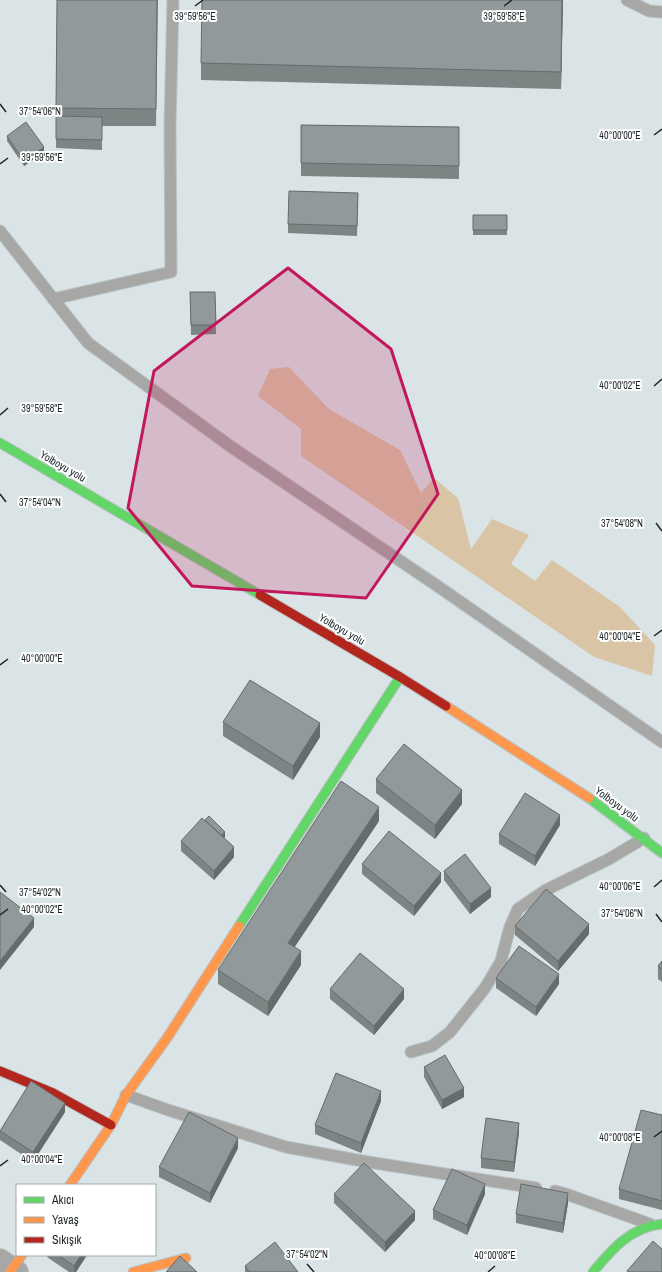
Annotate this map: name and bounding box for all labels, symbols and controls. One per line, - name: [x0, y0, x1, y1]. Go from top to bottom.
- text: 39°59'56"E: [174, 10, 216, 23]
- text: 39°59'58"E: [483, 10, 525, 23]
- text: 37°54'06"N: [19, 105, 61, 118]
- text: 40°00'00"E: [599, 129, 641, 142]
- text: 39°59'56"E: [21, 151, 63, 164]
- text: 40°00'02"E: [599, 379, 641, 392]
- text: 39°59'58"E: [21, 402, 63, 415]
- street label: Yolboyu yolu: [37, 447, 89, 485]
- text: 37°54'04"N: [19, 496, 61, 509]
- text: 37°54'08"N: [601, 517, 643, 530]
- street label: Yolboyu yolu: [316, 610, 368, 648]
- text: 40°00'04"E: [599, 630, 641, 643]
- text: 40°00'00"E: [21, 652, 63, 665]
- street label: Yolboyu yolu: [592, 783, 642, 825]
- text: 40°00'06"E: [599, 880, 641, 893]
- text: 37°54'02"N: [19, 886, 61, 899]
- text: 40°00'02"E: [21, 903, 63, 916]
- text: 37°54'06"N: [601, 907, 643, 920]
- text: 40°00'08"E: [599, 1131, 641, 1144]
- text: 40°00'04"E: [21, 1153, 63, 1166]
- legend: [16, 1184, 156, 1256]
- text: Akıcı: [51, 1192, 74, 1208]
- text: Yavaş: [52, 1212, 79, 1228]
- text: Sıkışık: [52, 1232, 82, 1248]
- text: 37°54'02"N: [286, 1248, 328, 1261]
- text: 40°00'08"E: [474, 1249, 516, 1262]

